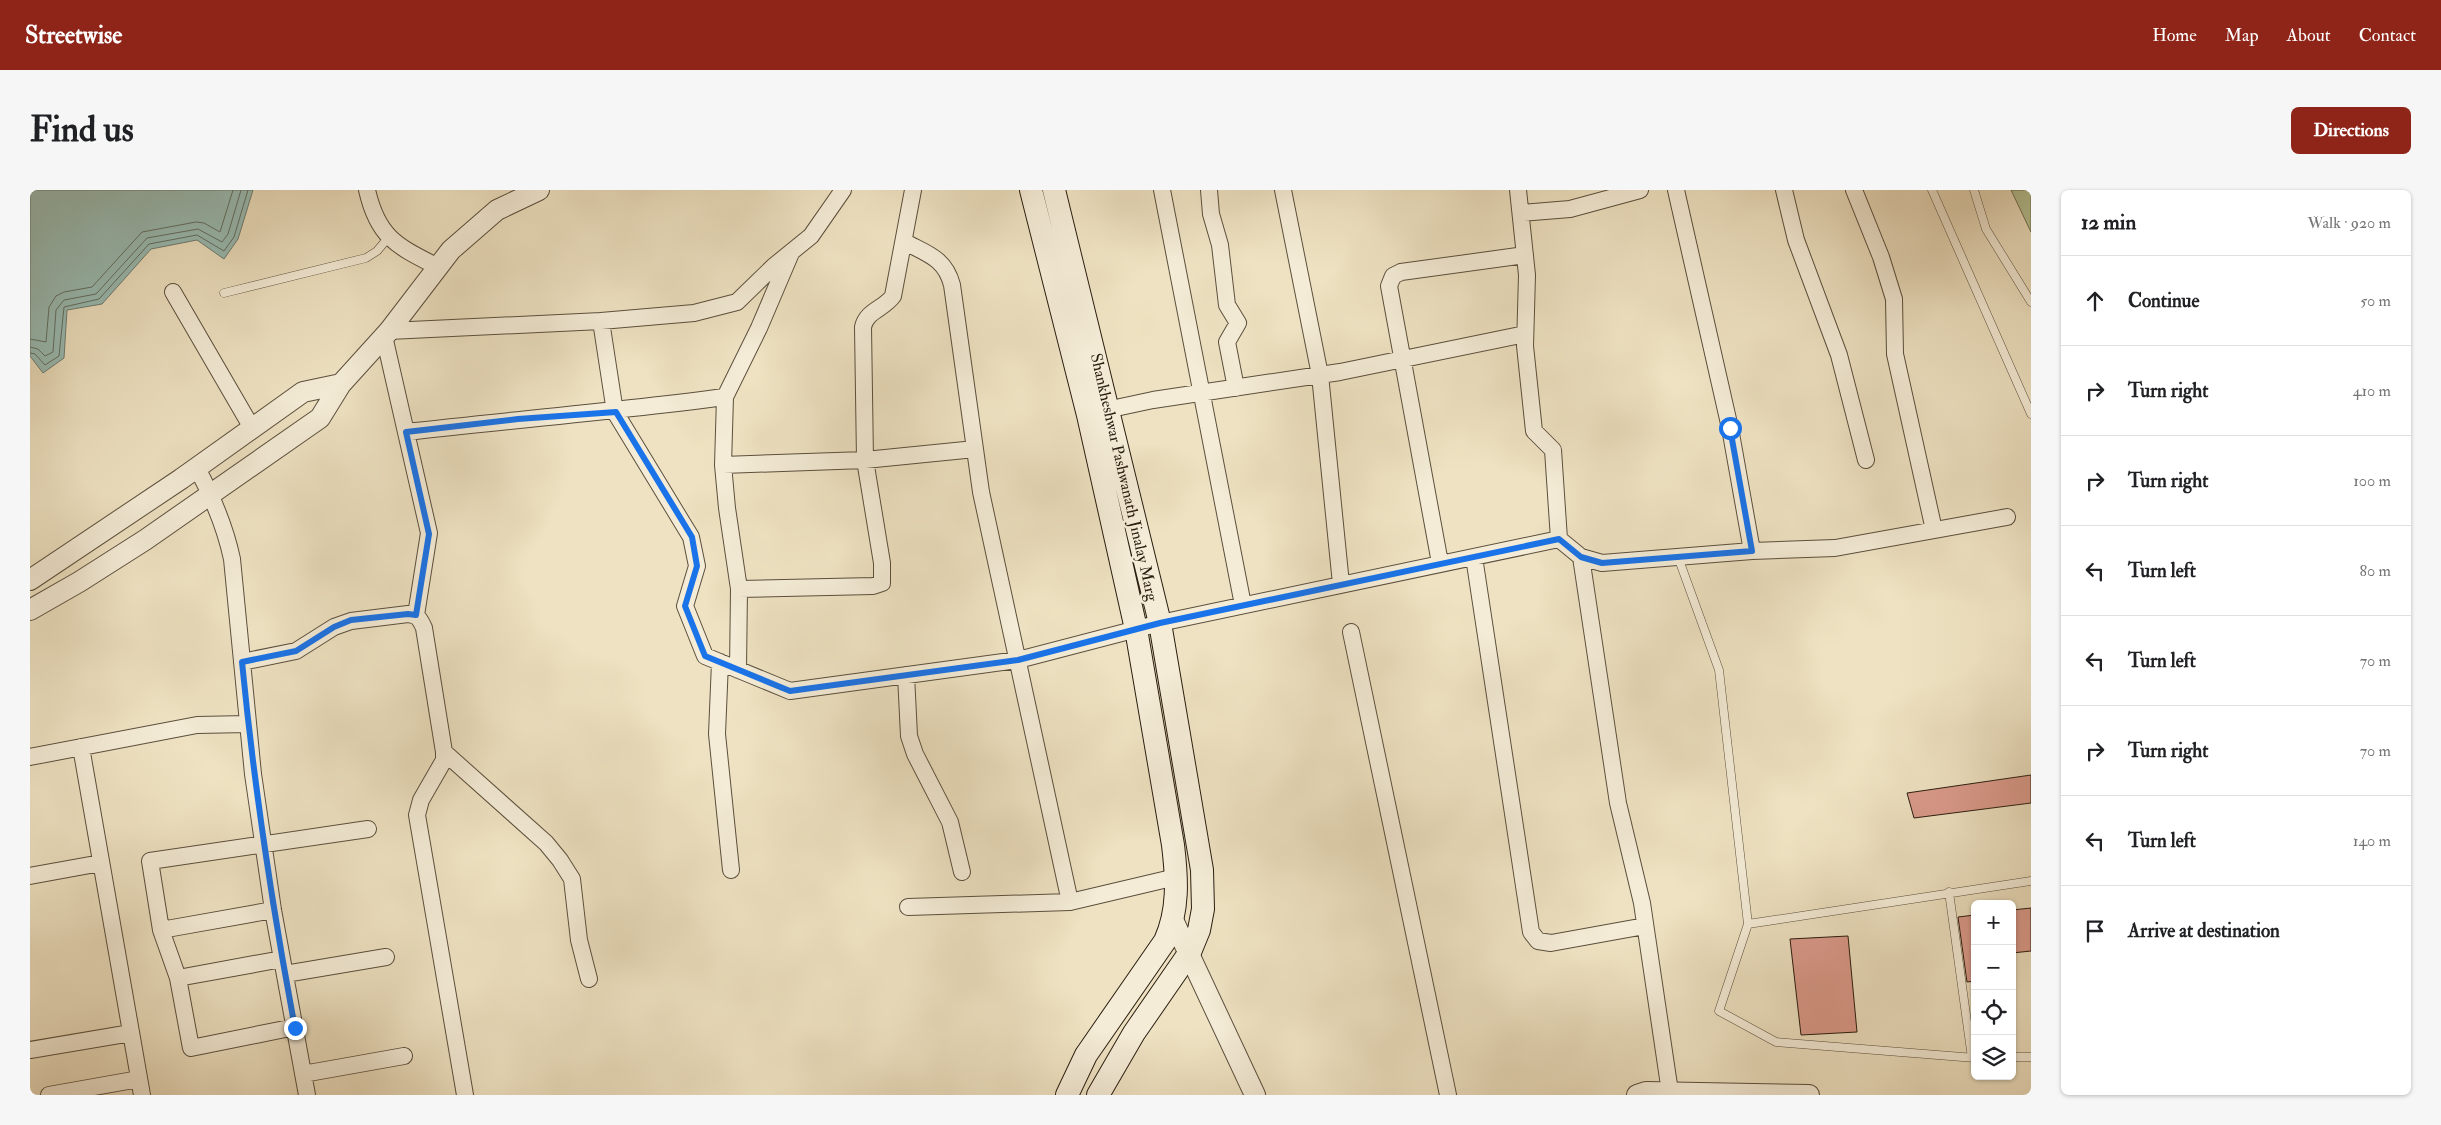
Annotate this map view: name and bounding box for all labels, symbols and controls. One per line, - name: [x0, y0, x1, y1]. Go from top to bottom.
- text: Streetwise: [25, 20, 122, 51]
- text: Home: [2152, 24, 2197, 47]
- text: Map: [2225, 24, 2259, 47]
- text: About: [2287, 24, 2331, 47]
- text: Contact: [2359, 24, 2416, 47]
- button: Directions: [2291, 107, 2411, 154]
- text: Find us: [30, 108, 134, 152]
- text: 12 min: [2081, 209, 2136, 236]
- text: Walk · 920 m: [2308, 213, 2391, 233]
- icon: ahead: [2081, 287, 2109, 315]
- text: Continue: [2128, 289, 2199, 313]
- text: 50 m: [2360, 291, 2391, 311]
- street label: Shankheshwar Pashwanath Jinalay Marg: [1085, 351, 1163, 604]
- icon: right: [2081, 377, 2109, 405]
- text: Turn right: [2128, 379, 2208, 403]
- text: 410 m: [2353, 381, 2391, 401]
- route start: [1719, 417, 1742, 440]
- icon: right: [2081, 467, 2109, 495]
- text: Turn right: [2128, 469, 2208, 493]
- text: 100 m: [2353, 471, 2391, 491]
- icon: left: [2081, 557, 2109, 585]
- text: Turn left: [2128, 559, 2196, 583]
- text: 80 m: [2360, 561, 2391, 581]
- icon: left: [2081, 647, 2109, 675]
- text: Turn left: [2128, 649, 2196, 673]
- text: 70 m: [2360, 651, 2391, 671]
- icon: right: [2081, 737, 2109, 765]
- text: Turn right: [2128, 739, 2208, 763]
- text: 70 m: [2360, 741, 2391, 761]
- icon: left: [2081, 827, 2109, 855]
- text: Turn left: [2128, 829, 2196, 853]
- text: 140 m: [2353, 831, 2391, 851]
- map controls: [1971, 900, 2016, 1080]
- button: +: [1971, 900, 2016, 945]
- icon: arrive: [2081, 917, 2109, 945]
- text: Arrive at destination: [2128, 919, 2280, 943]
- button: −: [1971, 945, 2016, 990]
- button: locate: [1971, 990, 2016, 1035]
- route end: [284, 1017, 307, 1040]
- button: layers: [1971, 1035, 2016, 1080]

